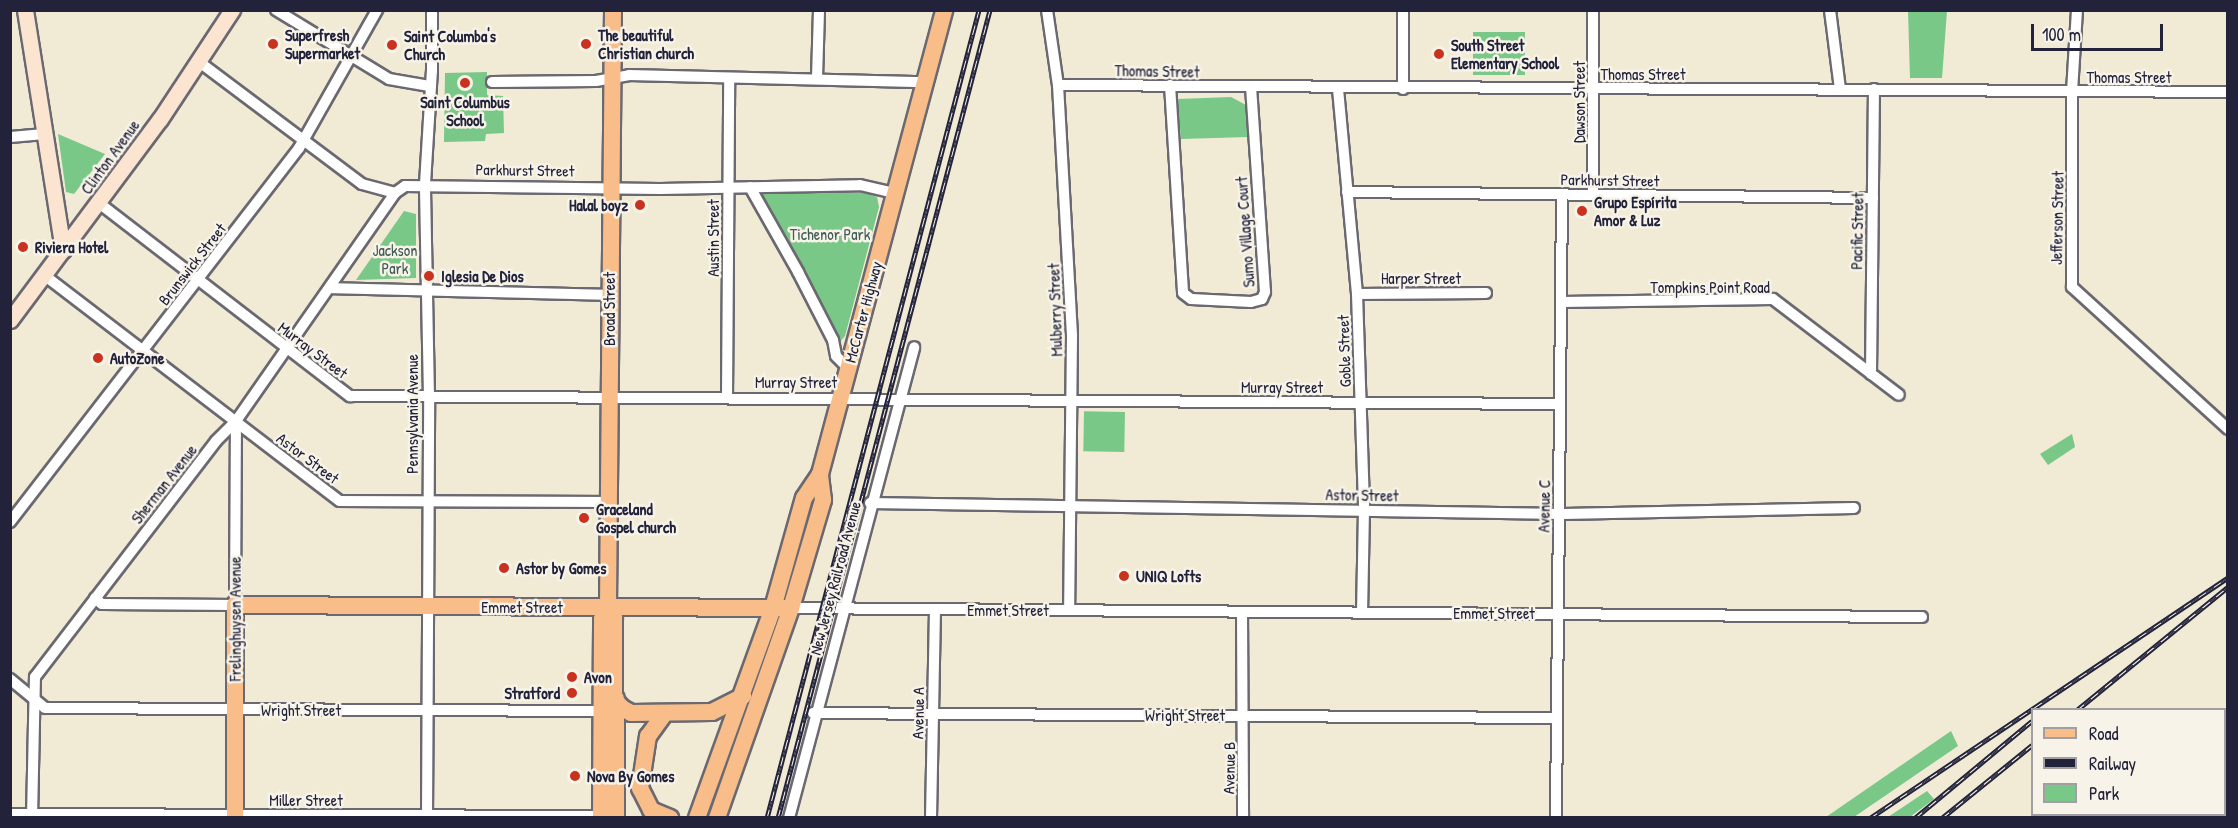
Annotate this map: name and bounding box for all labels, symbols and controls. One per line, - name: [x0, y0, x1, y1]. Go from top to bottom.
- scale bar: [2034, 12, 2166, 50]
- text: 100 m: [2042, 22, 2081, 47]
- place label: Superfresh Supermarket: [285, 25, 360, 63]
- place label: The beautiful Christian church: [598, 25, 694, 63]
- place label: Saint Columba's Church: [404, 26, 496, 64]
- place label: South Street Elementary School: [1451, 35, 1559, 73]
- marker: Superfresh Supermarket: [266, 37, 280, 51]
- marker: The beautiful Christian church: [579, 37, 593, 51]
- marker: Saint Columba's Church: [385, 38, 399, 52]
- marker: South Street Elementary School: [1432, 47, 1446, 61]
- street label: Thomas Street: [1114, 61, 1200, 81]
- street label: Dawson Street: [1569, 61, 1589, 143]
- street label: Thomas Street: [1601, 64, 1685, 84]
- street label: Thomas Street: [2087, 67, 2171, 87]
- marker: Saint Columbus School: [458, 76, 472, 90]
- place label: Saint Columbus School: [420, 92, 510, 130]
- street label: Clinton Avenue: [77, 116, 143, 198]
- street label: Parkhurst Street: [476, 160, 574, 180]
- street label: Parkhurst Street: [1561, 170, 1659, 190]
- street label: Jefferson Street: [2047, 171, 2067, 265]
- street label: Sumo Village Court: [1232, 176, 1258, 288]
- place label: Grupo Espírita Amor & Luz: [1594, 192, 1676, 230]
- street label: Pacific Street: [1847, 192, 1867, 270]
- place label: Halal boyz: [569, 195, 628, 215]
- marker: Halal boyz: [633, 198, 647, 212]
- street label: Austin Street: [703, 199, 723, 277]
- marker: Grupo Espírita Amor & Luz: [1575, 204, 1589, 218]
- street label: Brunswick Street: [154, 219, 230, 309]
- park label: Tichenor Park: [790, 224, 870, 244]
- place label: Riviera Hotel: [35, 237, 108, 257]
- marker: Riviera Hotel: [16, 240, 30, 254]
- park label: Jackson Park: [373, 240, 417, 278]
- street label: McCarter Highway: [840, 259, 886, 365]
- street label: Mulberry Street: [1044, 263, 1066, 357]
- place label: Iglesia De Dios: [441, 266, 524, 286]
- street label: Harper Street: [1381, 268, 1461, 288]
- marker: Iglesia De Dios: [422, 269, 436, 283]
- street label: Broad Street: [599, 272, 619, 346]
- street label: Tompkins Point Road: [1650, 277, 1770, 297]
- street label: Goble Street: [1333, 315, 1355, 387]
- street label: Murray Street: [274, 318, 352, 382]
- place label: AutoZone: [110, 348, 164, 368]
- marker: AutoZone: [91, 351, 105, 365]
- street label: Pennsylvania Avenue: [402, 354, 422, 474]
- street label: Murray Street: [755, 372, 837, 392]
- street label: Murray Street: [1241, 377, 1323, 397]
- street label: Astor Street: [273, 428, 343, 488]
- street label: Sherman Avenue: [127, 441, 201, 527]
- street label: Avenue C: [1534, 479, 1554, 533]
- street label: Astor Street: [1325, 485, 1399, 505]
- place label: Graceland Gospel church: [596, 499, 676, 537]
- street label: New Jersey Railroad Avenue: [805, 499, 865, 657]
- marker: Graceland Gospel church: [577, 511, 591, 525]
- street label: Frelinghuysen Avenue: [225, 557, 245, 681]
- place label: Astor by Gomes: [516, 558, 606, 578]
- marker: Astor by Gomes: [497, 561, 511, 575]
- place label: UNIQ Lofts: [1136, 566, 1201, 586]
- marker: UNIQ Lofts: [1117, 569, 1131, 583]
- street label: Emmet Street: [481, 597, 563, 617]
- street label: Emmet Street: [967, 600, 1049, 620]
- street label: Emmet Street: [1453, 603, 1535, 623]
- place label: Avon: [584, 667, 612, 687]
- marker: Avon: [565, 670, 579, 684]
- place label: Stratford: [505, 683, 560, 703]
- marker: Stratford: [565, 686, 579, 700]
- street label: Avenue A: [908, 687, 928, 739]
- street label: Wright Street: [261, 700, 341, 720]
- street label: Wright Street: [1145, 705, 1225, 725]
- legend: [2031, 708, 2226, 816]
- text: Road: [2089, 721, 2119, 746]
- street label: Avenue B: [1219, 742, 1239, 794]
- text: Railway: [2089, 751, 2136, 776]
- place label: Nova By Gomes: [587, 766, 674, 786]
- marker: Nova By Gomes: [568, 769, 582, 783]
- text: Park: [2089, 781, 2119, 806]
- street label: Miller Street: [269, 790, 343, 810]

